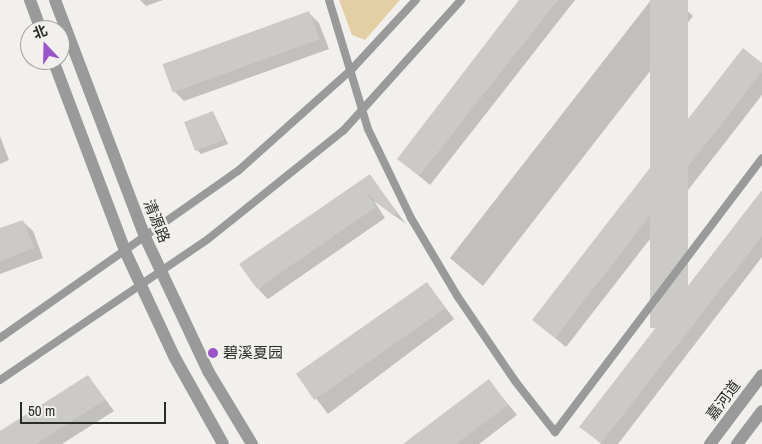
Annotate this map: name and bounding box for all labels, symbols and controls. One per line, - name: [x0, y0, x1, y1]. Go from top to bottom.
- north arrow: [20, 20, 70, 70]
- text: 北: [30, 21, 50, 43]
- street label: 清源路: [140, 197, 174, 245]
- place label: 碧溪夏园: [223, 344, 283, 362]
- marker: 碧溪夏园: [207, 347, 219, 359]
- street label: 嘉河道: [702, 377, 744, 423]
- scale bar: [22, 392, 169, 424]
- text: 50 m: [28, 400, 55, 421]

